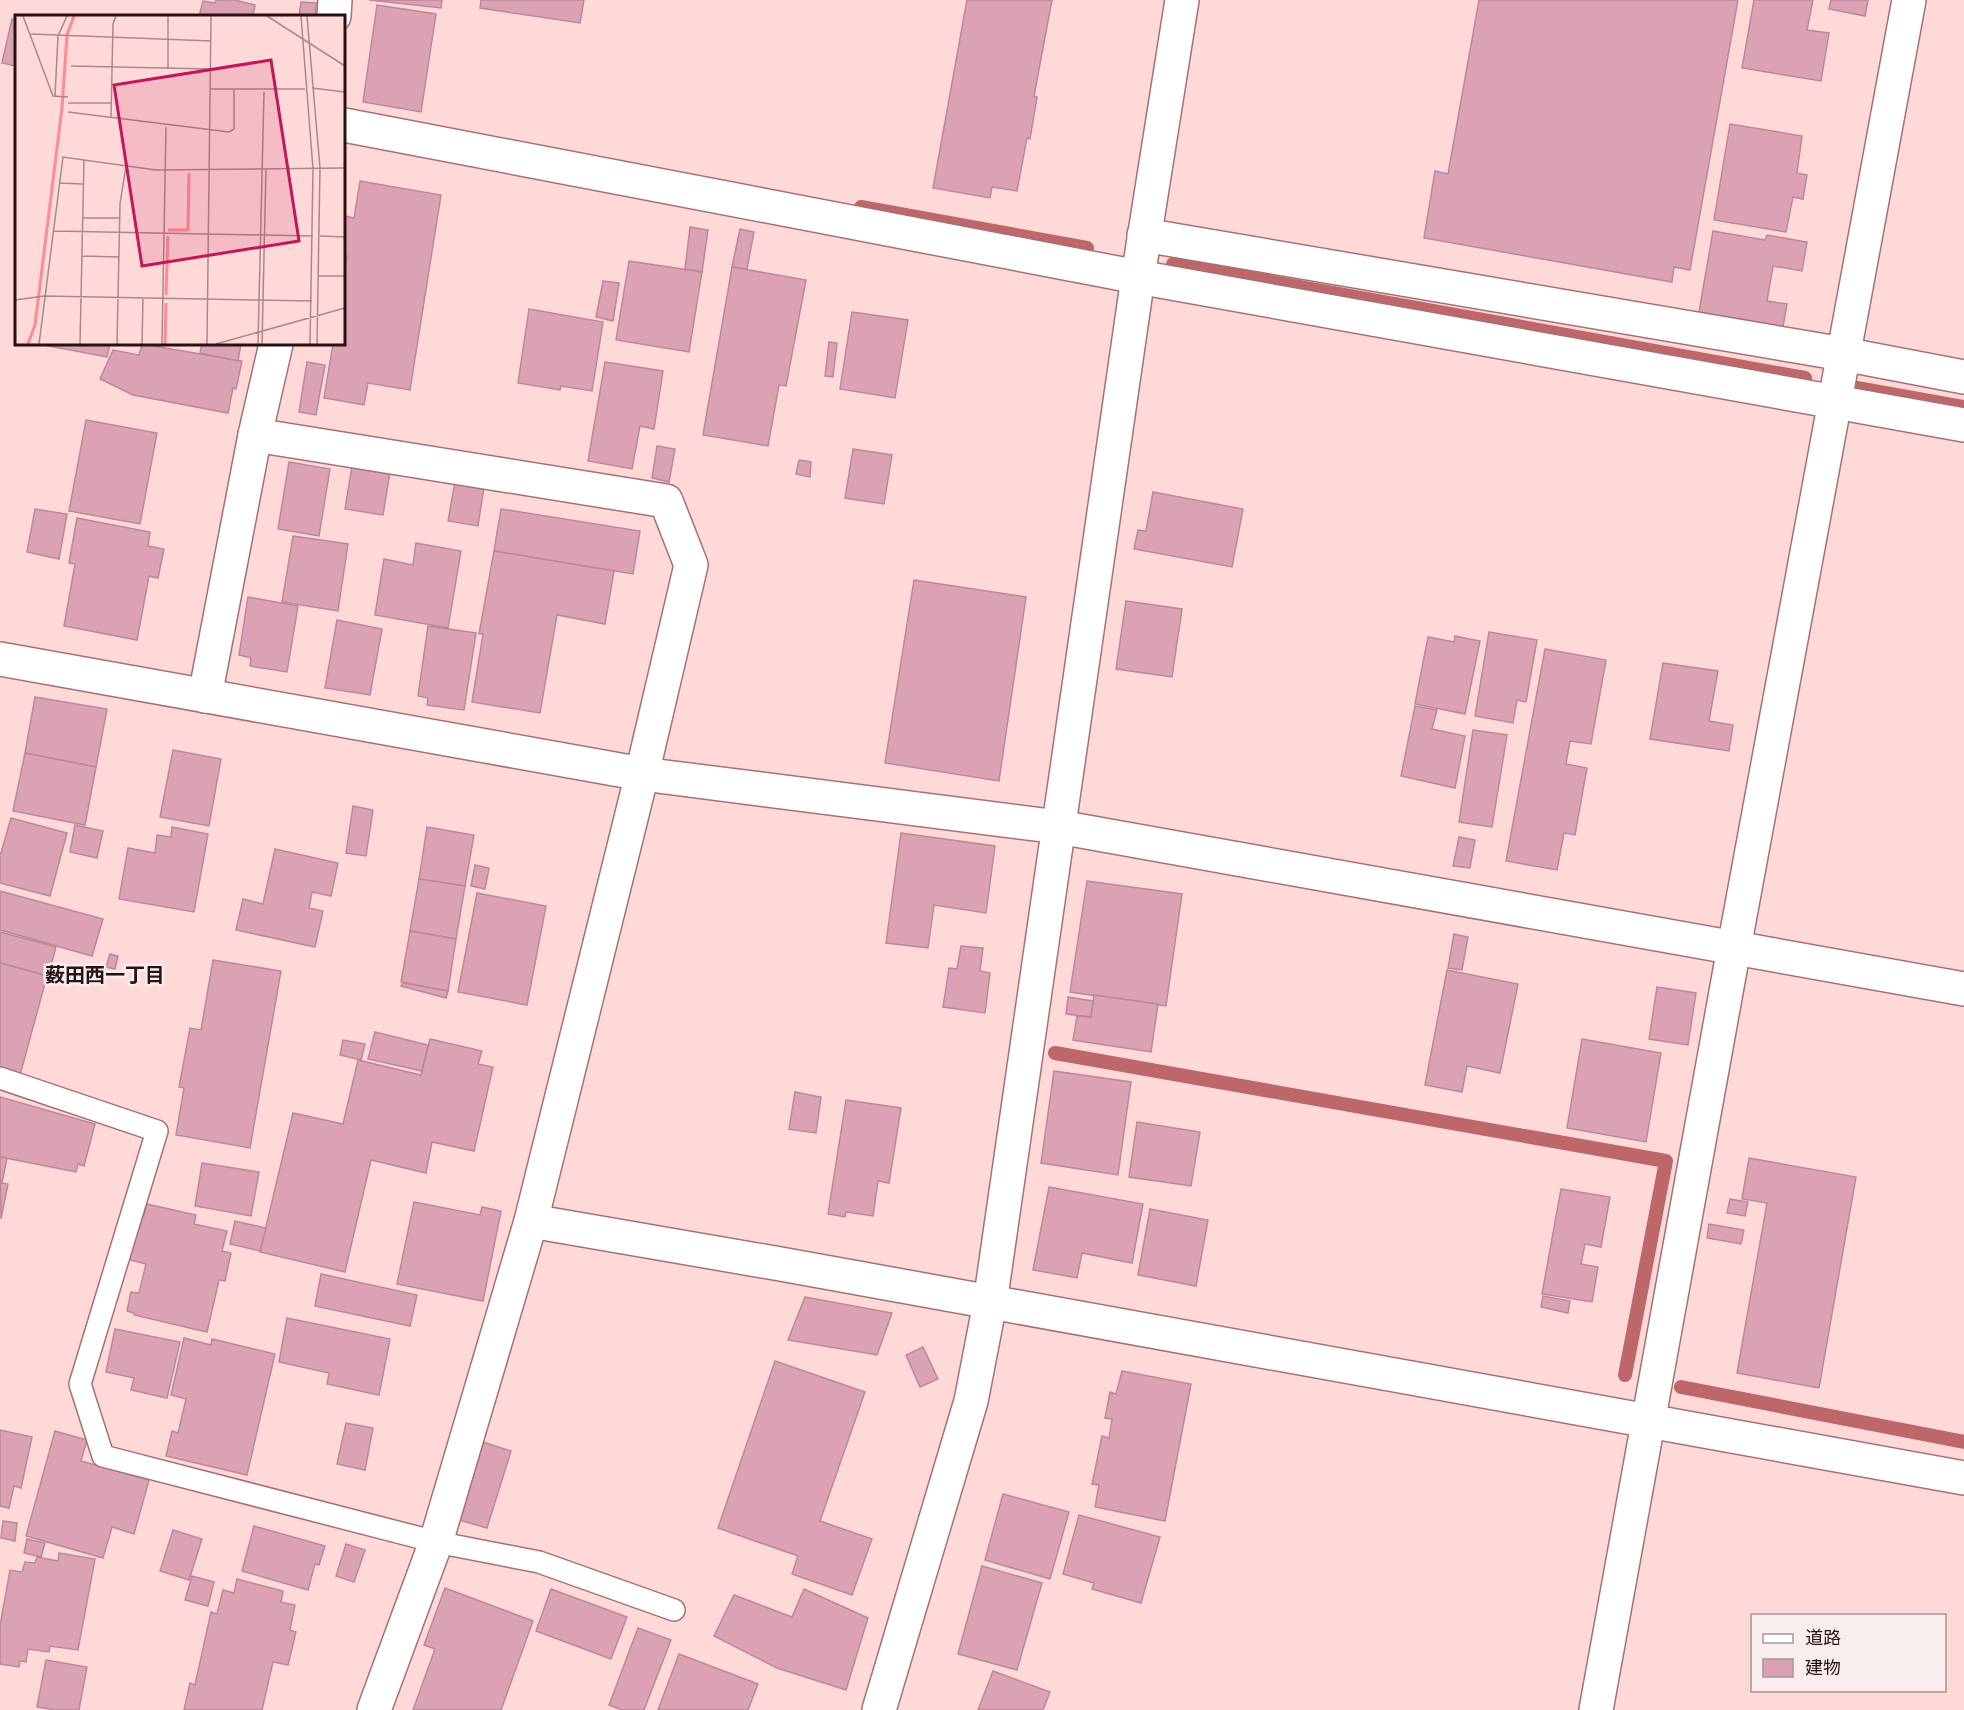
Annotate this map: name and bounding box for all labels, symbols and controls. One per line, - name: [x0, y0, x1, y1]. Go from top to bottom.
- inset map: [15, 15, 345, 345]
- district label: 薮田西一丁目: [45, 964, 165, 986]
- legend: [1751, 1614, 1946, 1692]
- text: 道路: [1805, 1628, 1841, 1648]
- text: 建物: [1805, 1658, 1841, 1678]

